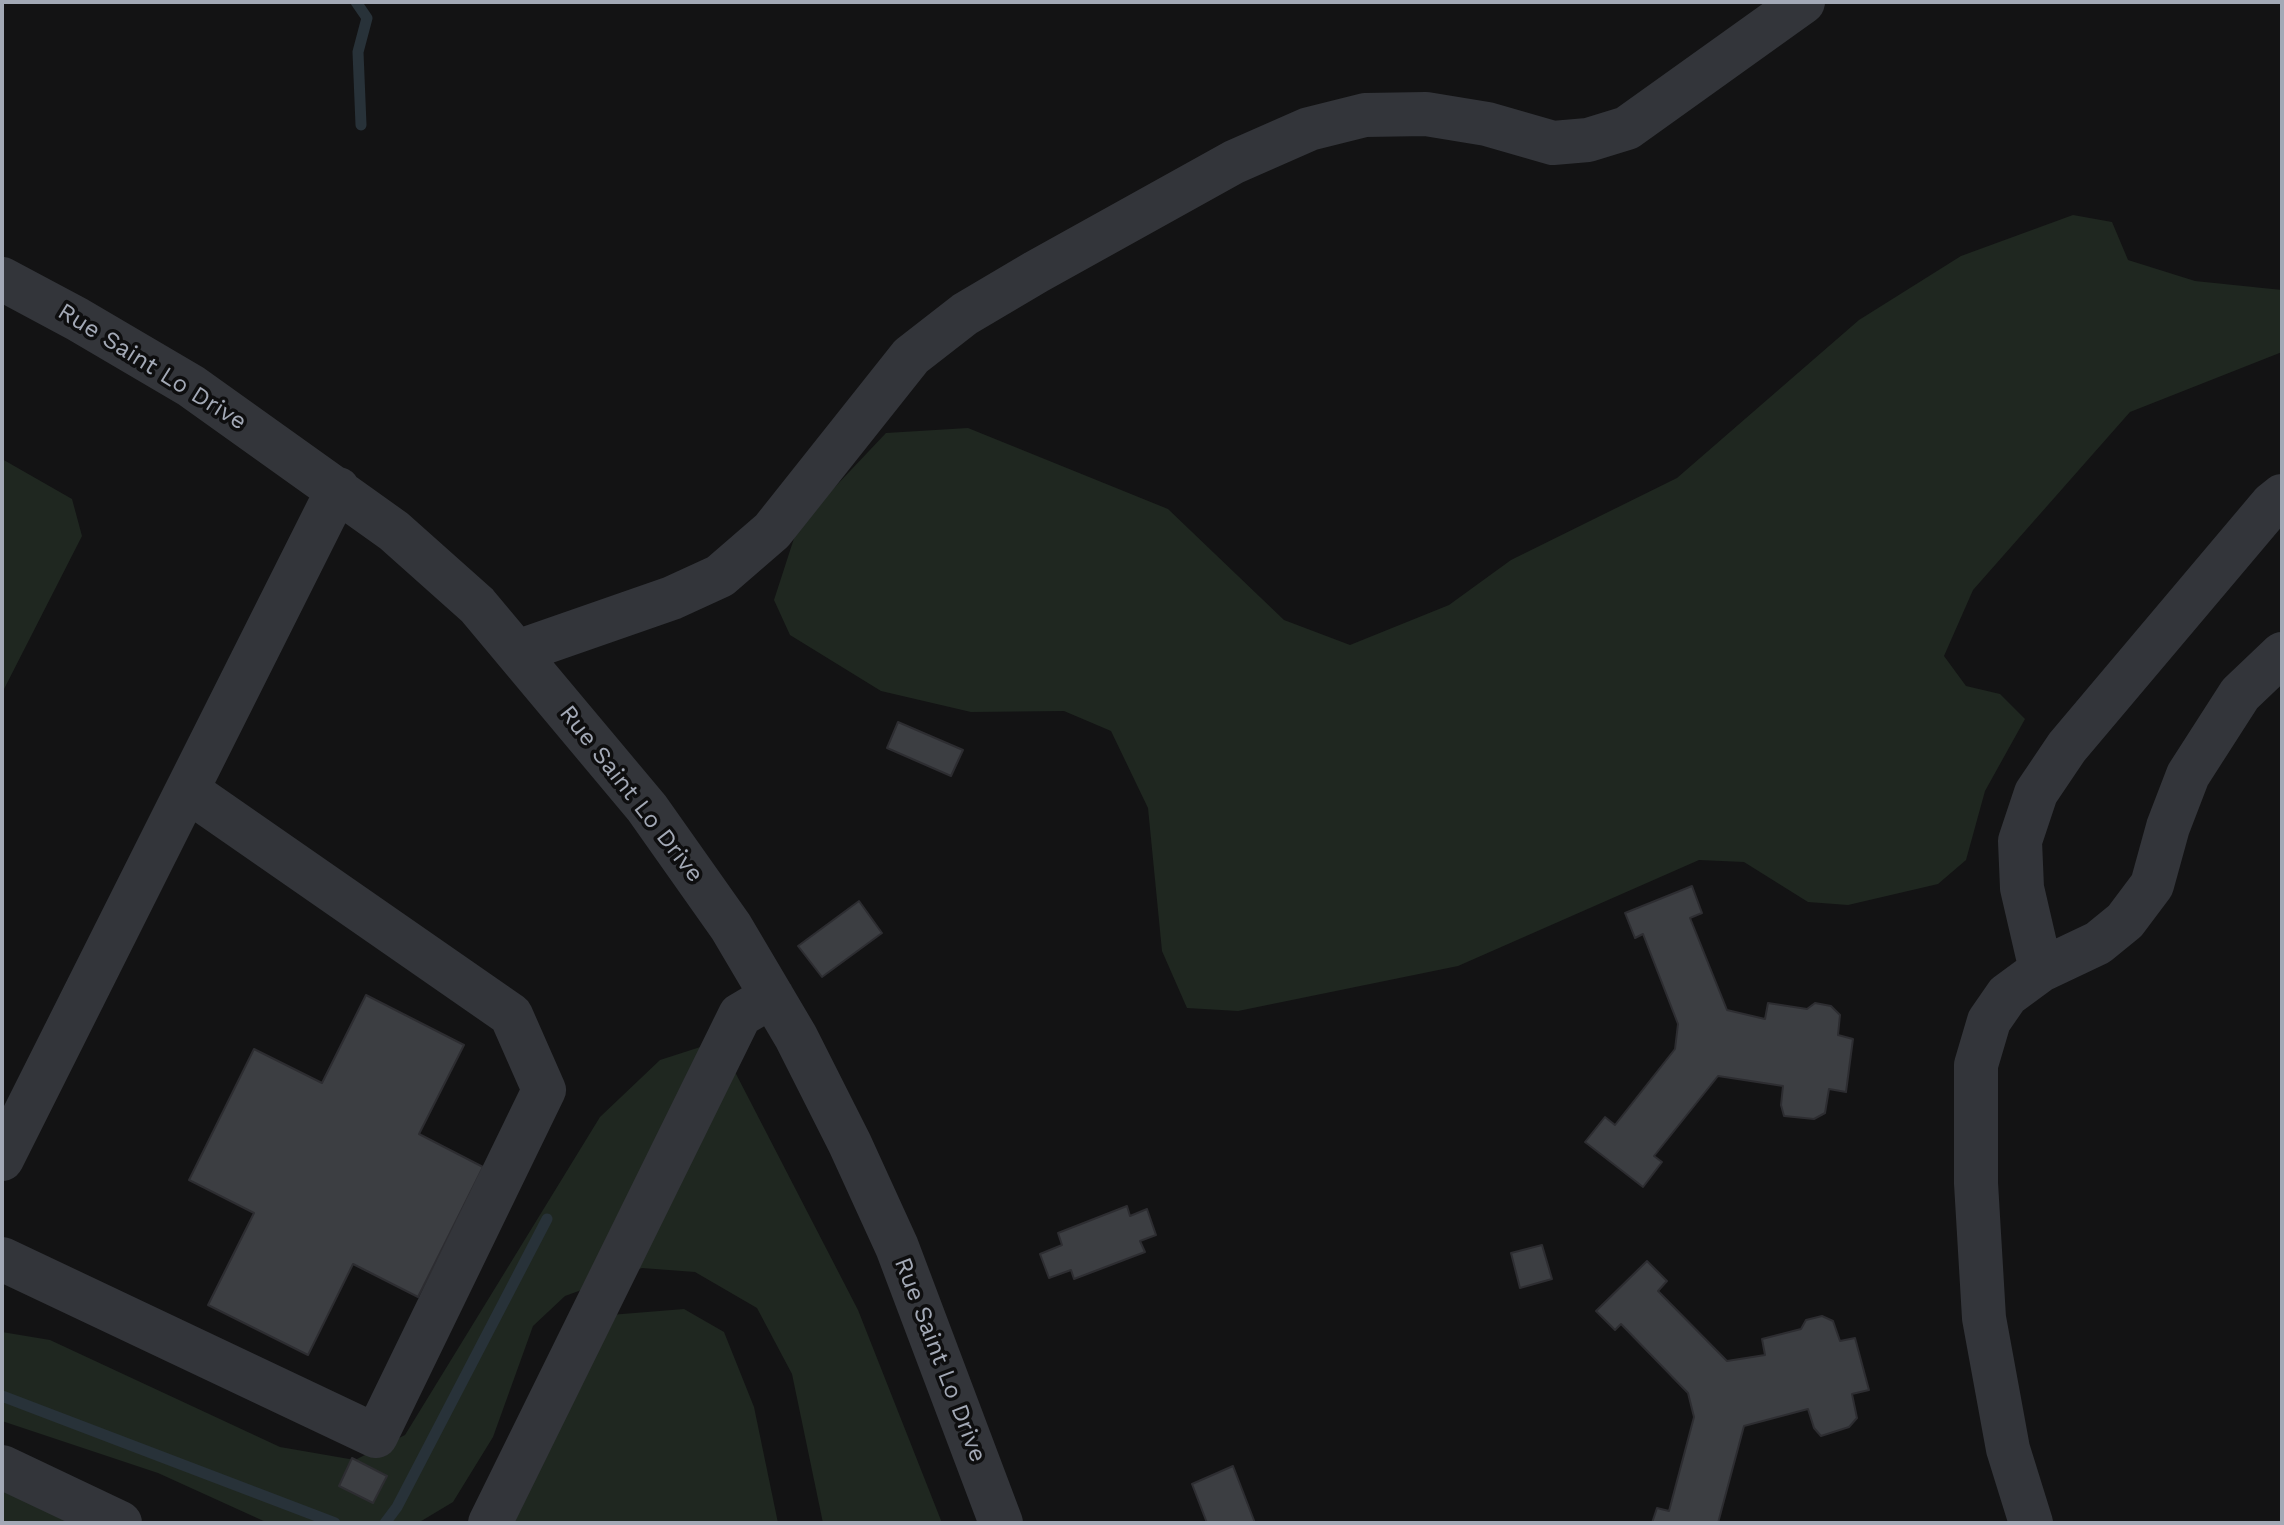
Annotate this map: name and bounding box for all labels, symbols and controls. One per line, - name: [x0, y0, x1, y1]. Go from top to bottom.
- street label: Rue Saint Lo Drive: [52, 297, 252, 437]
- street label: Rue Saint Lo Drive: [553, 700, 709, 888]
- street label: Rue Saint Lo Drive: [888, 1254, 992, 1466]

